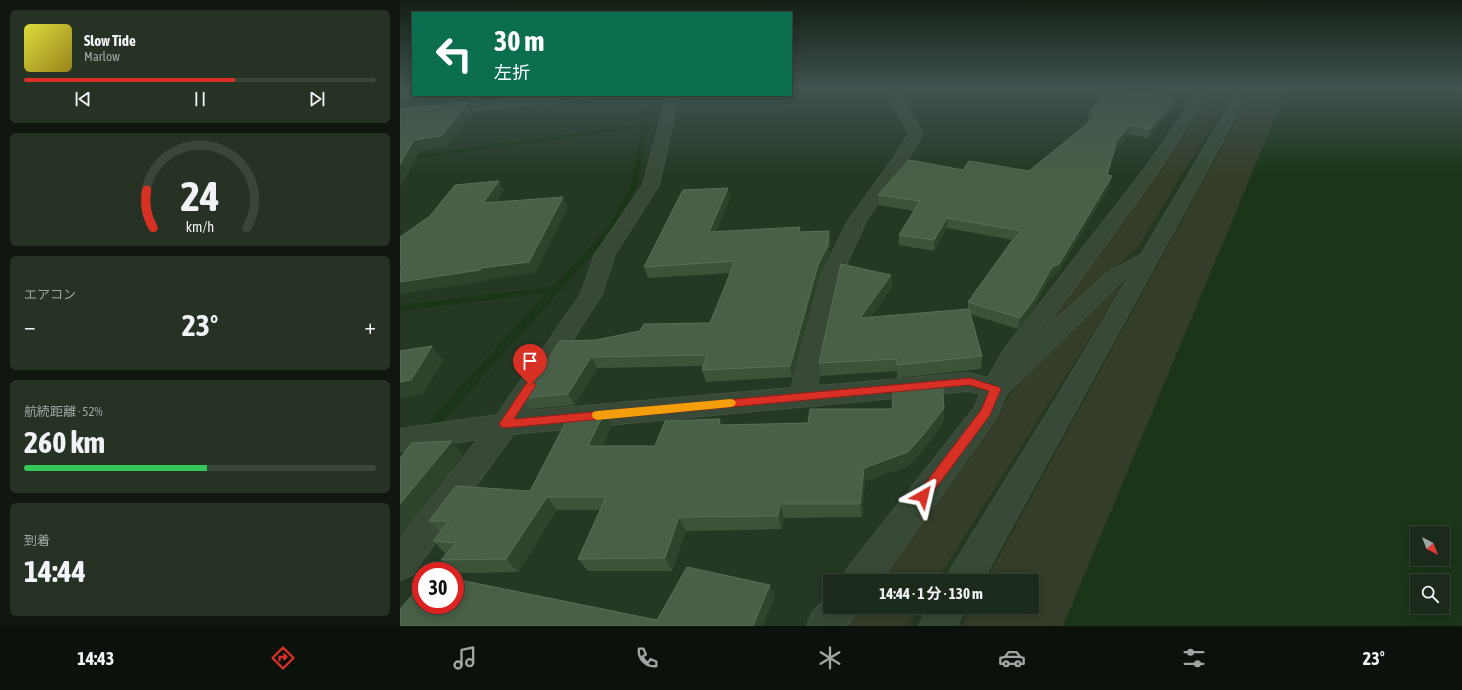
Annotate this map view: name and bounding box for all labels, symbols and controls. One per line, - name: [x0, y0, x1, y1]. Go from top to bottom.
- text: 30 m: [494, 25, 544, 57]
- icon: left: [428, 28, 480, 80]
- text: Slow Tide: [84, 32, 136, 49]
- text: Marlow: [84, 49, 120, 64]
- text: 左折: [494, 62, 530, 83]
- icon: previous: [72, 88, 94, 110]
- icon: pause: [189, 88, 211, 110]
- icon: next: [306, 88, 328, 110]
- text: 24: [180, 172, 220, 220]
- text: km/h: [186, 218, 214, 234]
- text: エアコン: [24, 287, 76, 302]
- text: 23°: [182, 308, 218, 342]
- text: −: [24, 313, 35, 339]
- text: +: [365, 313, 376, 339]
- pin: [513, 344, 547, 385]
- icon: arrive: [519, 350, 541, 372]
- text: 航続距離 · 52%: [24, 404, 103, 419]
- text: 260 km: [24, 425, 105, 459]
- position arrow: [902, 475, 944, 517]
- north arrow: [1410, 526, 1450, 566]
- map controls: [1410, 526, 1450, 614]
- text: 到着: [24, 533, 50, 548]
- text: 14:44: [24, 554, 86, 588]
- speed limit sign: 30: [412, 562, 464, 614]
- button: search: [1410, 574, 1450, 614]
- text: 14:44 · 1 分 · 130 m: [879, 585, 983, 602]
- icon: directions: [269, 644, 297, 672]
- icon: music: [451, 644, 479, 672]
- icon: phone: [633, 644, 661, 672]
- icon: climate: [816, 644, 844, 672]
- icon: car: [998, 644, 1026, 672]
- icon: filters: [1180, 644, 1208, 672]
- text: 14:43: [77, 648, 114, 669]
- text: 23°: [1363, 648, 1385, 669]

